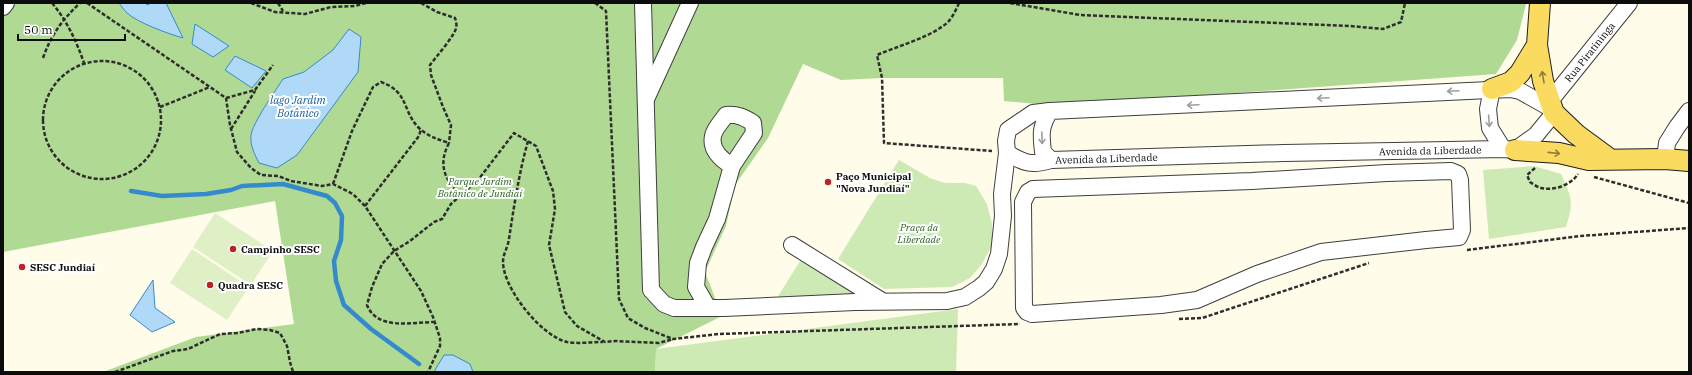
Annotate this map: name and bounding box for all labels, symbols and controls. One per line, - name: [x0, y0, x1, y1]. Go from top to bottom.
- scale bar: [18, 16, 125, 42]
- street label: Rua Piratininga: [1561, 19, 1618, 85]
- text: 50 m: [24, 22, 53, 37]
- one-way arrow: [1539, 71, 1547, 84]
- one-way arrow: [1447, 88, 1460, 95]
- water label: lago Jardim Botânico: [270, 93, 327, 120]
- one-way arrow: [1317, 94, 1330, 102]
- one-way arrow: [1187, 101, 1200, 108]
- one-way arrow: [1486, 114, 1493, 127]
- one-way arrow: [1038, 131, 1046, 144]
- street label: Avenida da Liberdade: [1379, 143, 1482, 158]
- one-way arrow: [1547, 149, 1560, 157]
- street label: Avenida da Liberdade: [1055, 150, 1158, 166]
- place label: Paço Municipal "Nova Jundiaí": [836, 170, 911, 195]
- park label: Parque Jardim Botânico de Jundiaí: [437, 175, 523, 200]
- marker: Paço Municipal "Nova Jundiaí": [823, 177, 833, 187]
- park label: Praça da Liberdade: [897, 221, 941, 246]
- place label: Campinho SESC: [241, 243, 320, 256]
- marker: Campinho SESC: [228, 244, 238, 254]
- place label: SESC Jundiaí: [30, 261, 96, 274]
- marker: SESC Jundiaí: [17, 262, 27, 272]
- place label: Quadra SESC: [218, 279, 283, 292]
- marker: Quadra SESC: [205, 280, 215, 290]

